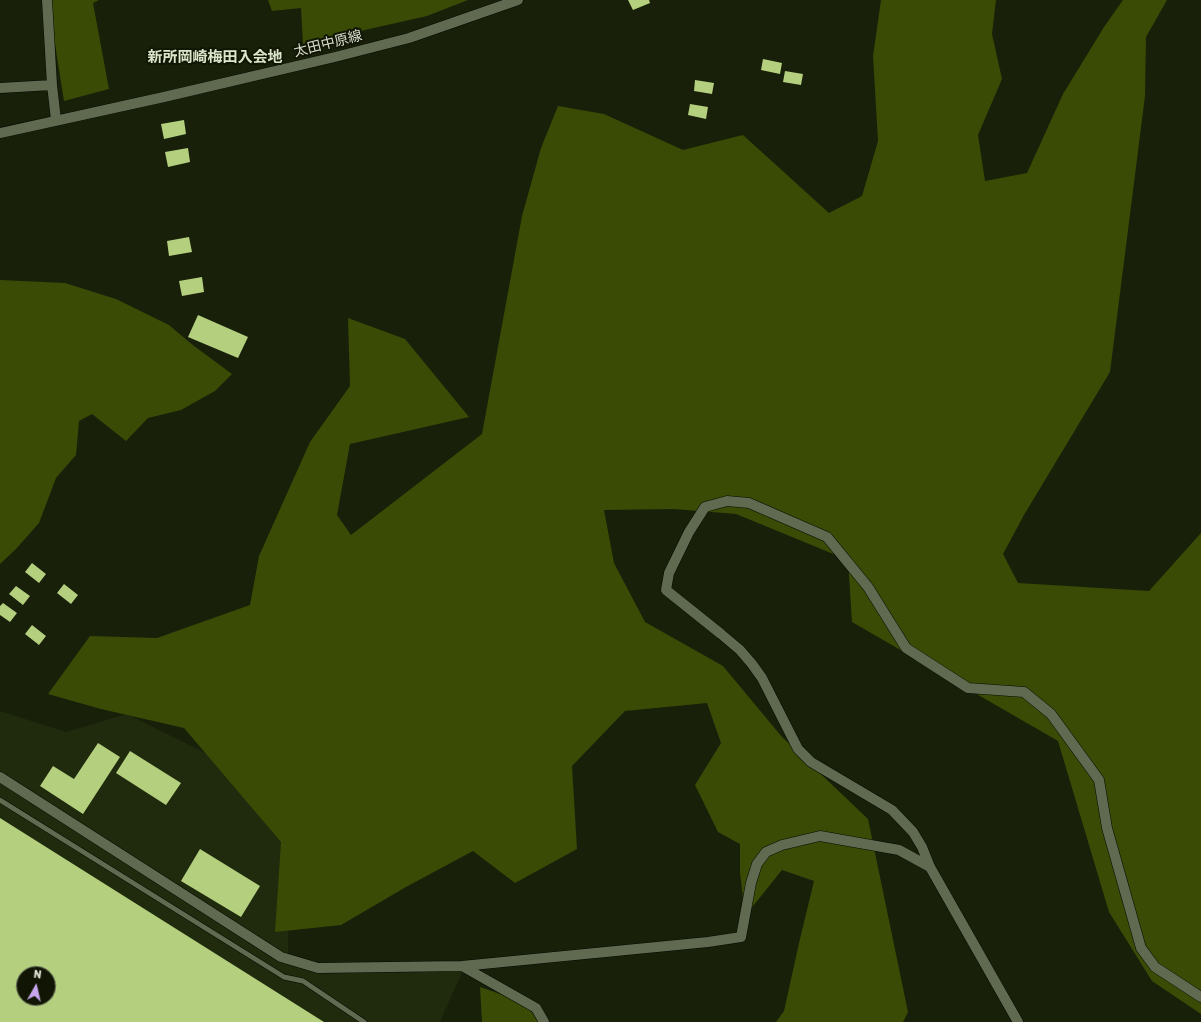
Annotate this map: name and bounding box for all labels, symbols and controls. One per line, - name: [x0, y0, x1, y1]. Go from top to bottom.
- street label: 太田中原線: [292, 27, 364, 61]
- district label: 新所岡崎梅田入会地: [148, 49, 282, 67]
- north arrow: [16, 966, 56, 1006]
- text: N: [33, 968, 42, 982]

